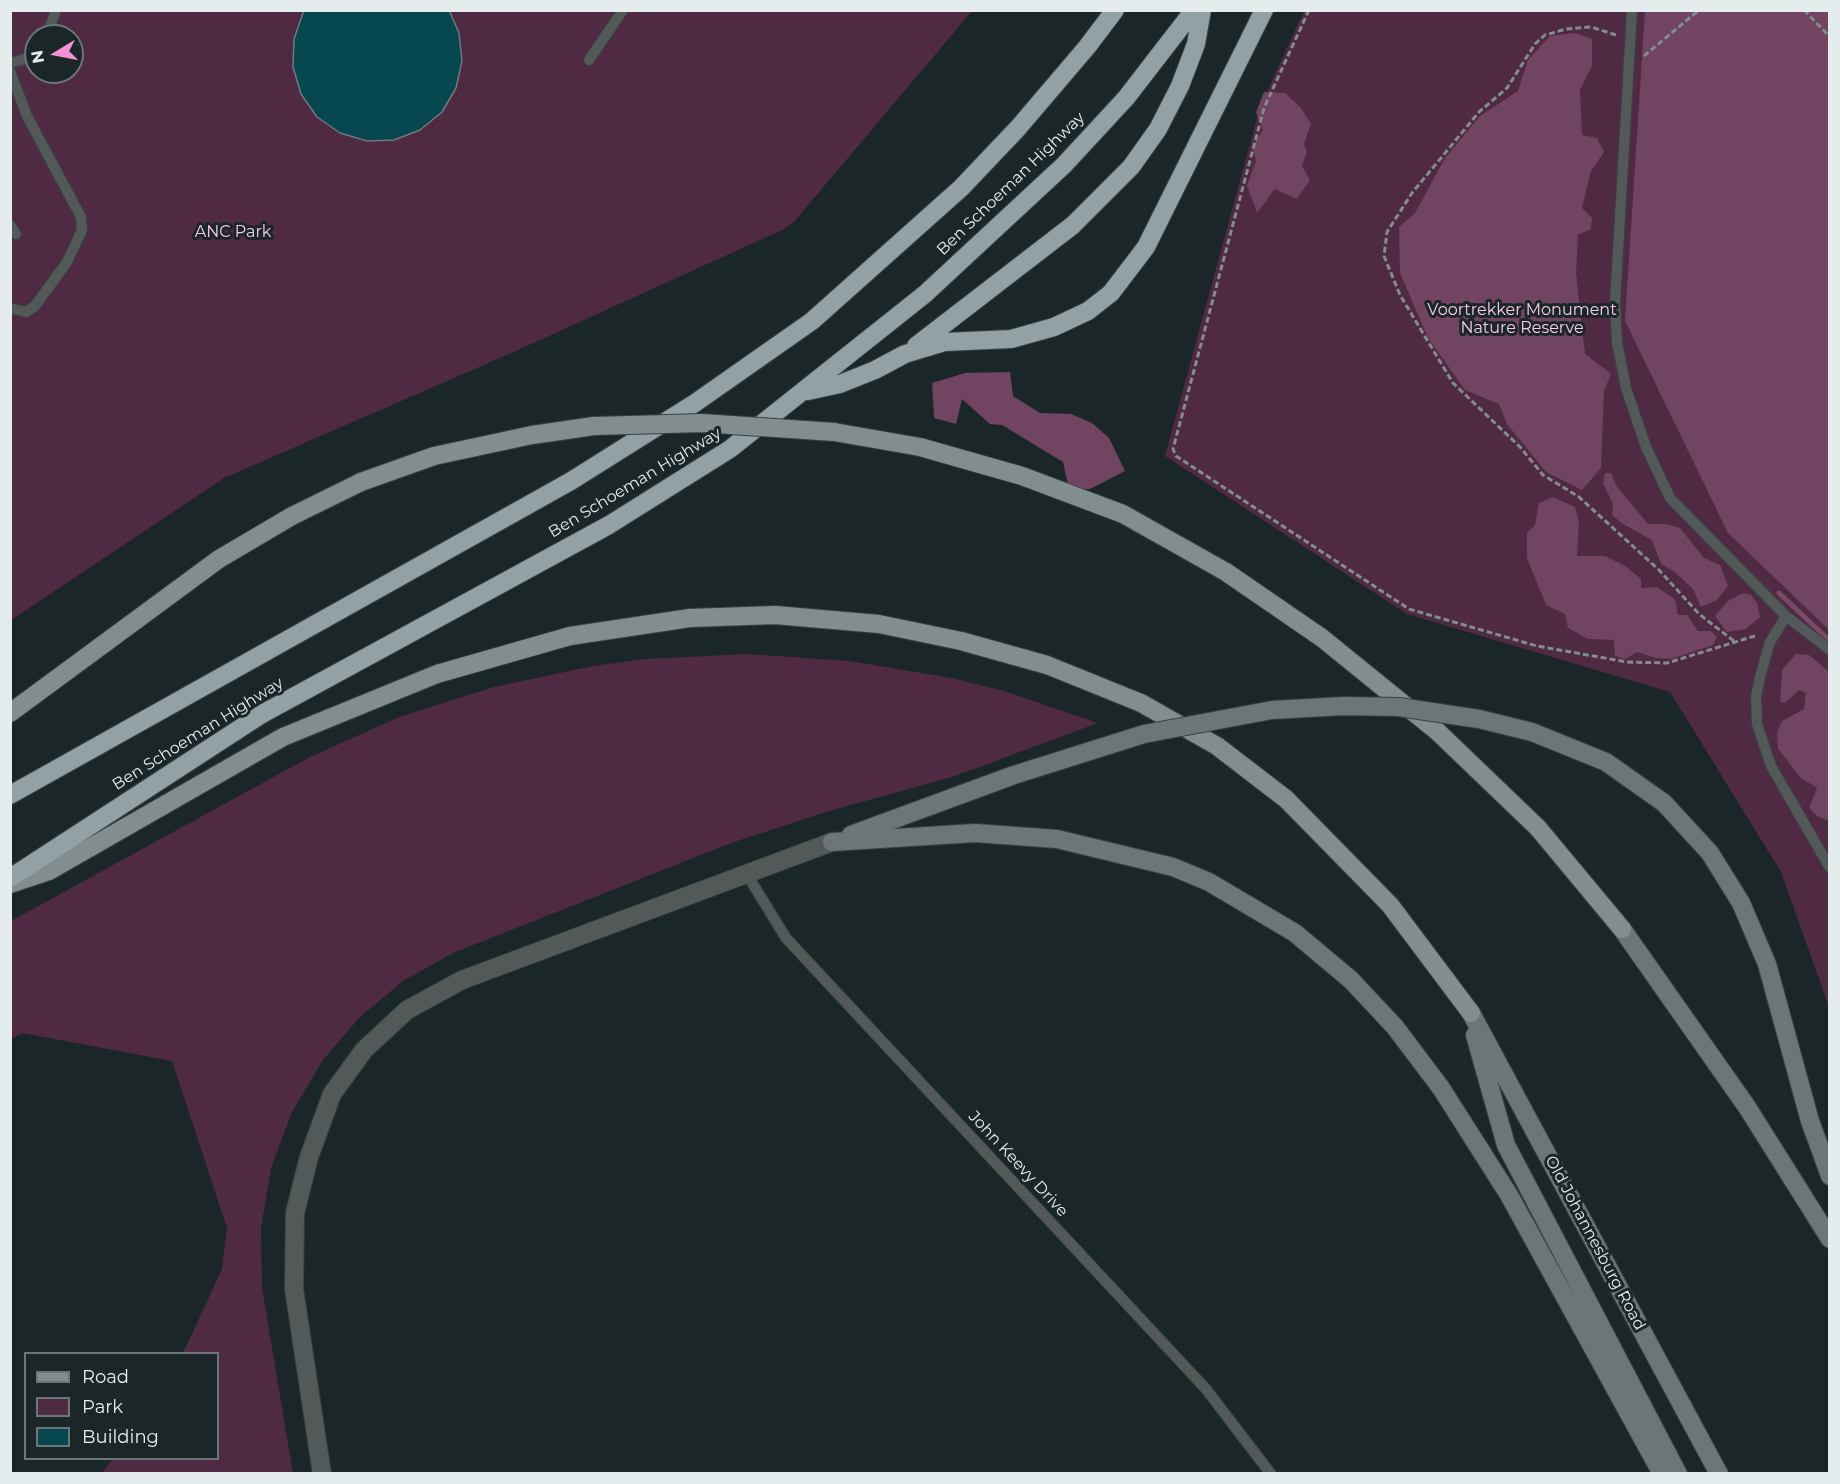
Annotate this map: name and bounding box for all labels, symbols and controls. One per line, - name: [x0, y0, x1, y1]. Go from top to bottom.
- north arrow: [24, 24, 84, 84]
- text: N: [27, 49, 48, 65]
- street label: Ben Schoeman Highway: [933, 108, 1089, 260]
- park label: ANC Park: [195, 222, 271, 242]
- park label: Voortrekker Monument Nature Reserve: [1427, 300, 1617, 338]
- street label: Ben Schoeman Highway: [545, 424, 725, 542]
- street label: Ben Schoeman Highway: [109, 673, 287, 795]
- street label: John Keevy Drive: [964, 1107, 1072, 1221]
- street label: Old Johannesburg Road: [1541, 1152, 1649, 1334]
- legend: [24, 1352, 219, 1460]
- text: Road: [82, 1366, 129, 1388]
- text: Park: [82, 1396, 123, 1418]
- text: Building: [82, 1426, 159, 1448]

